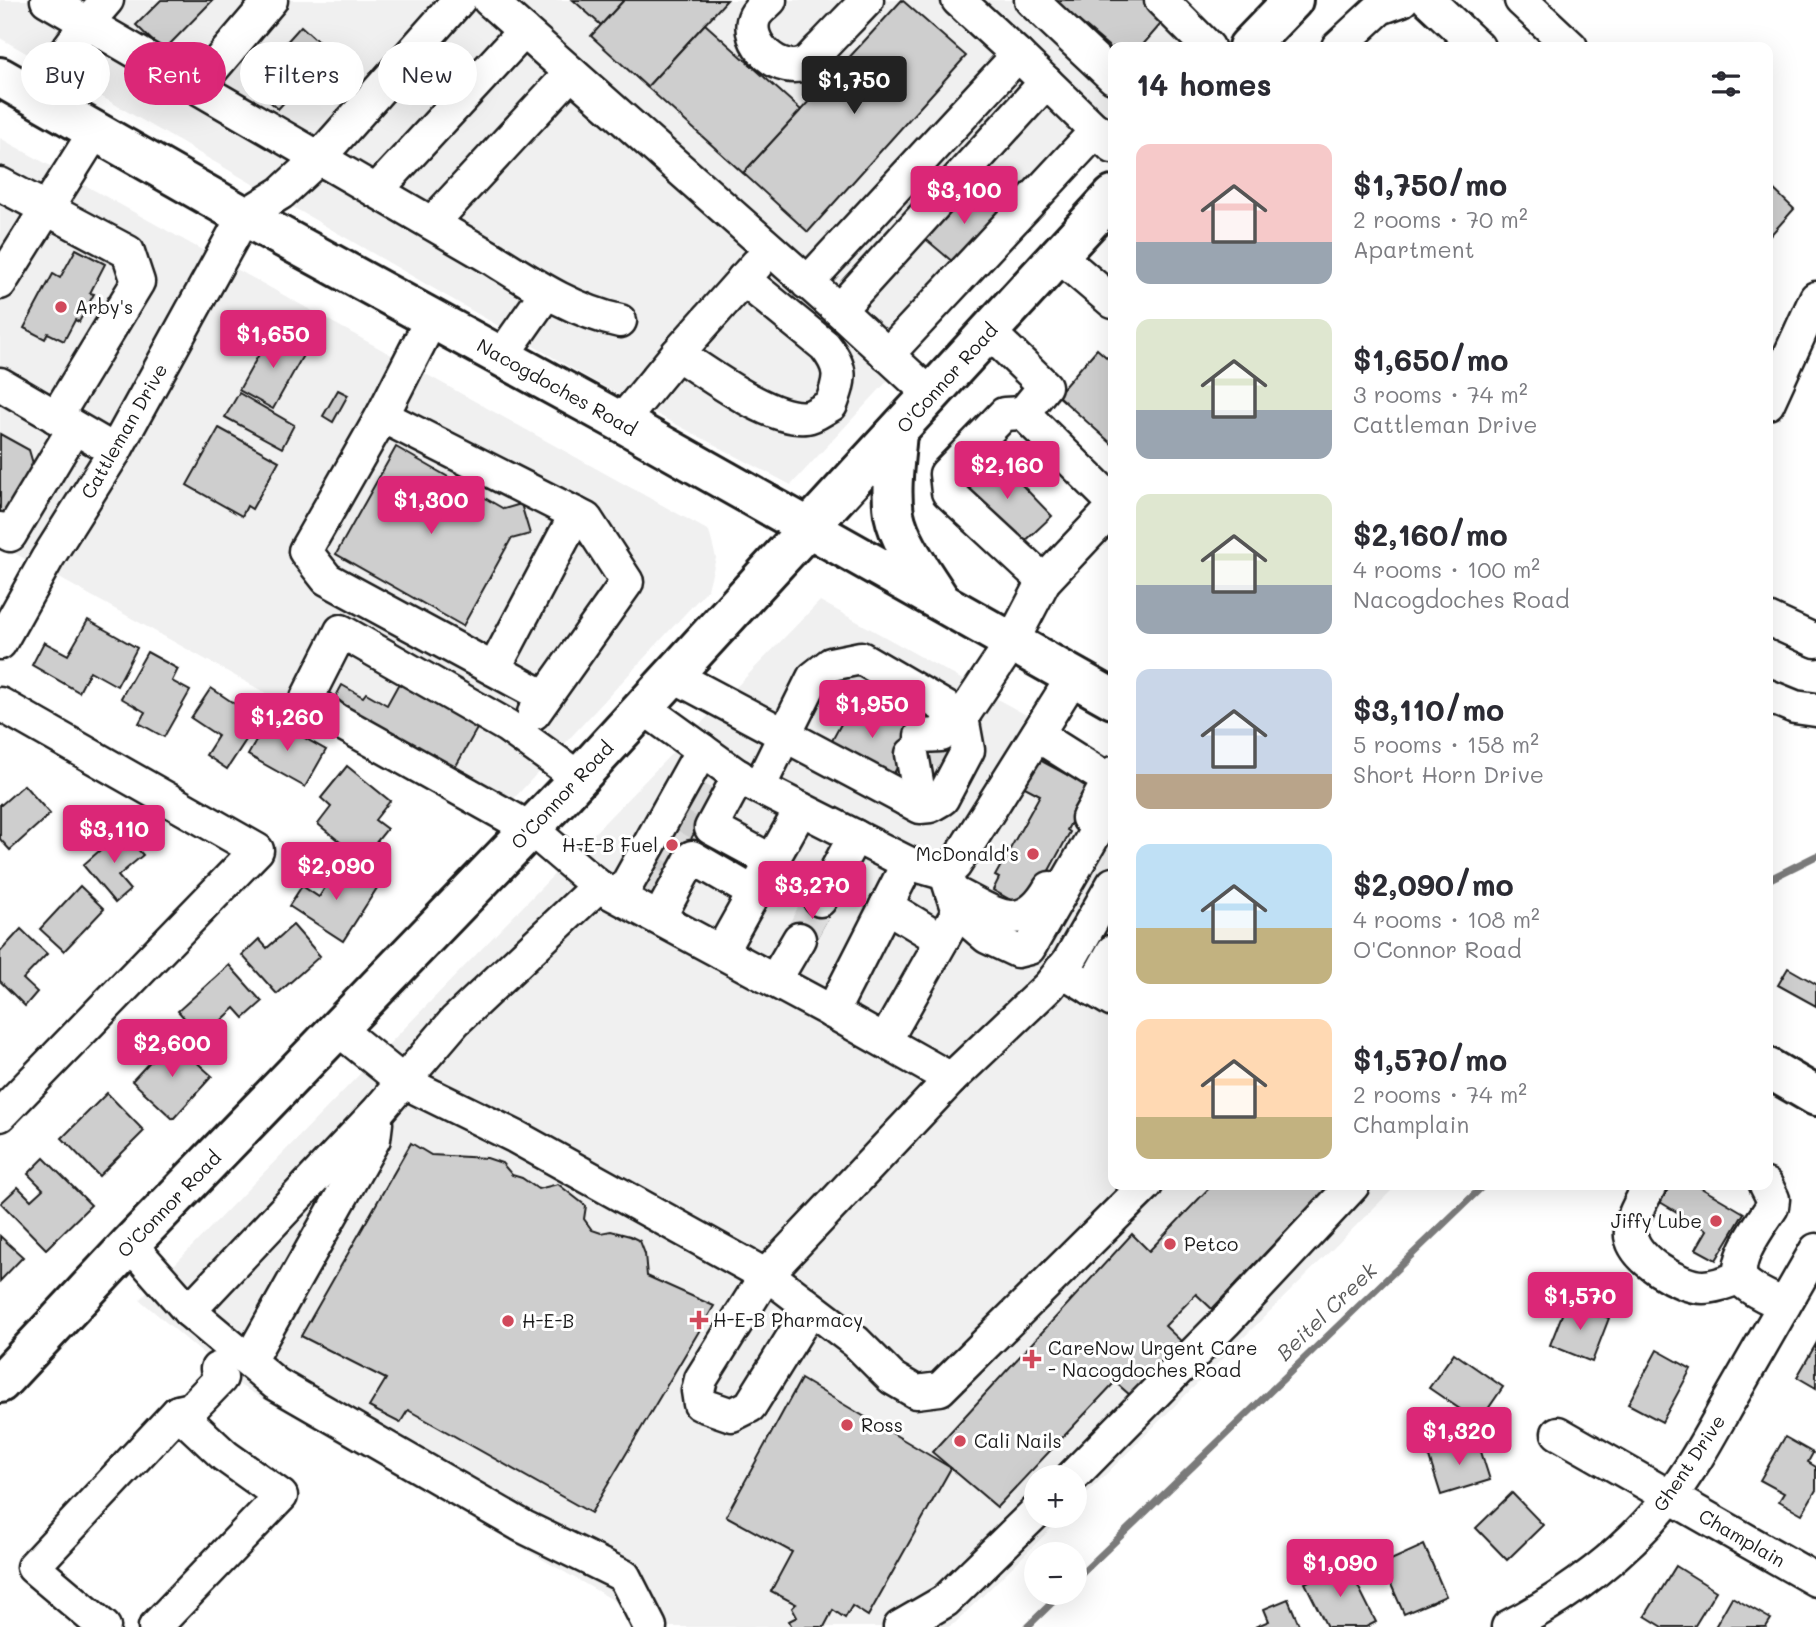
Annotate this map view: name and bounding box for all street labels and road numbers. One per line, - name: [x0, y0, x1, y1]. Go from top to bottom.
- street label: O'Connor Road: [891, 318, 1003, 438]
- street label: Nacogdoches Road: [473, 332, 642, 441]
- street label: Cattleman Drive: [75, 358, 173, 503]
- street label: O'Connor Road: [505, 735, 618, 854]
- street label: O'Connor Road: [111, 1145, 226, 1262]
- street label: Ghent Drive: [1647, 1409, 1730, 1516]
- street label: Champlain: [1694, 1503, 1790, 1572]

